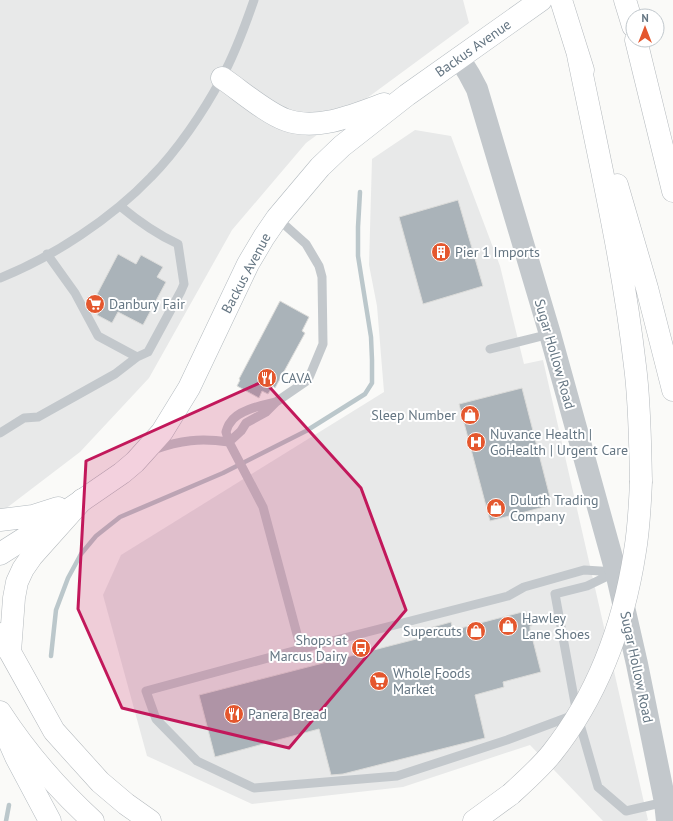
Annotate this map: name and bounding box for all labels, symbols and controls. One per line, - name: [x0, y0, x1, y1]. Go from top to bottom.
- north arrow: [625, 8, 665, 48]
- text: N: [641, 11, 649, 25]
- street label: Backus Avenue: [432, 15, 514, 81]
- street label: Backus Avenue: [217, 230, 275, 316]
- building icon: Pier 1 Imports: [430, 241, 452, 263]
- place label: Pier 1 Imports: [455, 243, 540, 261]
- supermarket icon: Danbury Fair: [84, 293, 106, 315]
- place label: Danbury Fair: [109, 295, 185, 313]
- street label: Sugar Hollow Road: [531, 297, 579, 411]
- restaurant icon: CAVA: [256, 367, 278, 389]
- place label: CAVA: [281, 369, 312, 387]
- shop icon: Sleep Number: [459, 404, 481, 426]
- place label: Sleep Number: [371, 406, 456, 424]
- place label: Nuvance Health | GoHealth | Urgent Care: [490, 425, 628, 459]
- hospital icon: Nuvance Health | GoHealth | Urgent Care: [465, 431, 487, 453]
- place label: Duluth Trading Company: [510, 491, 599, 525]
- shop icon: Duluth Trading Company: [485, 497, 507, 519]
- place label: Hawley Lane Shoes: [522, 609, 590, 643]
- street label: Sugar Hollow Road: [616, 610, 658, 724]
- shop icon: Hawley Lane Shoes: [497, 615, 519, 637]
- shop icon: Supercuts: [465, 620, 487, 642]
- place label: Supercuts: [403, 622, 462, 640]
- place label: Shops at Marcus Dairy: [270, 631, 347, 665]
- bus stop icon: Shops at Marcus Dairy: [350, 637, 372, 659]
- place label: Whole Foods Market: [393, 664, 470, 698]
- supermarket icon: Whole Foods Market: [368, 670, 390, 692]
- restaurant icon: Panera Bread: [223, 703, 245, 725]
- place label: Panera Bread: [248, 705, 327, 723]

